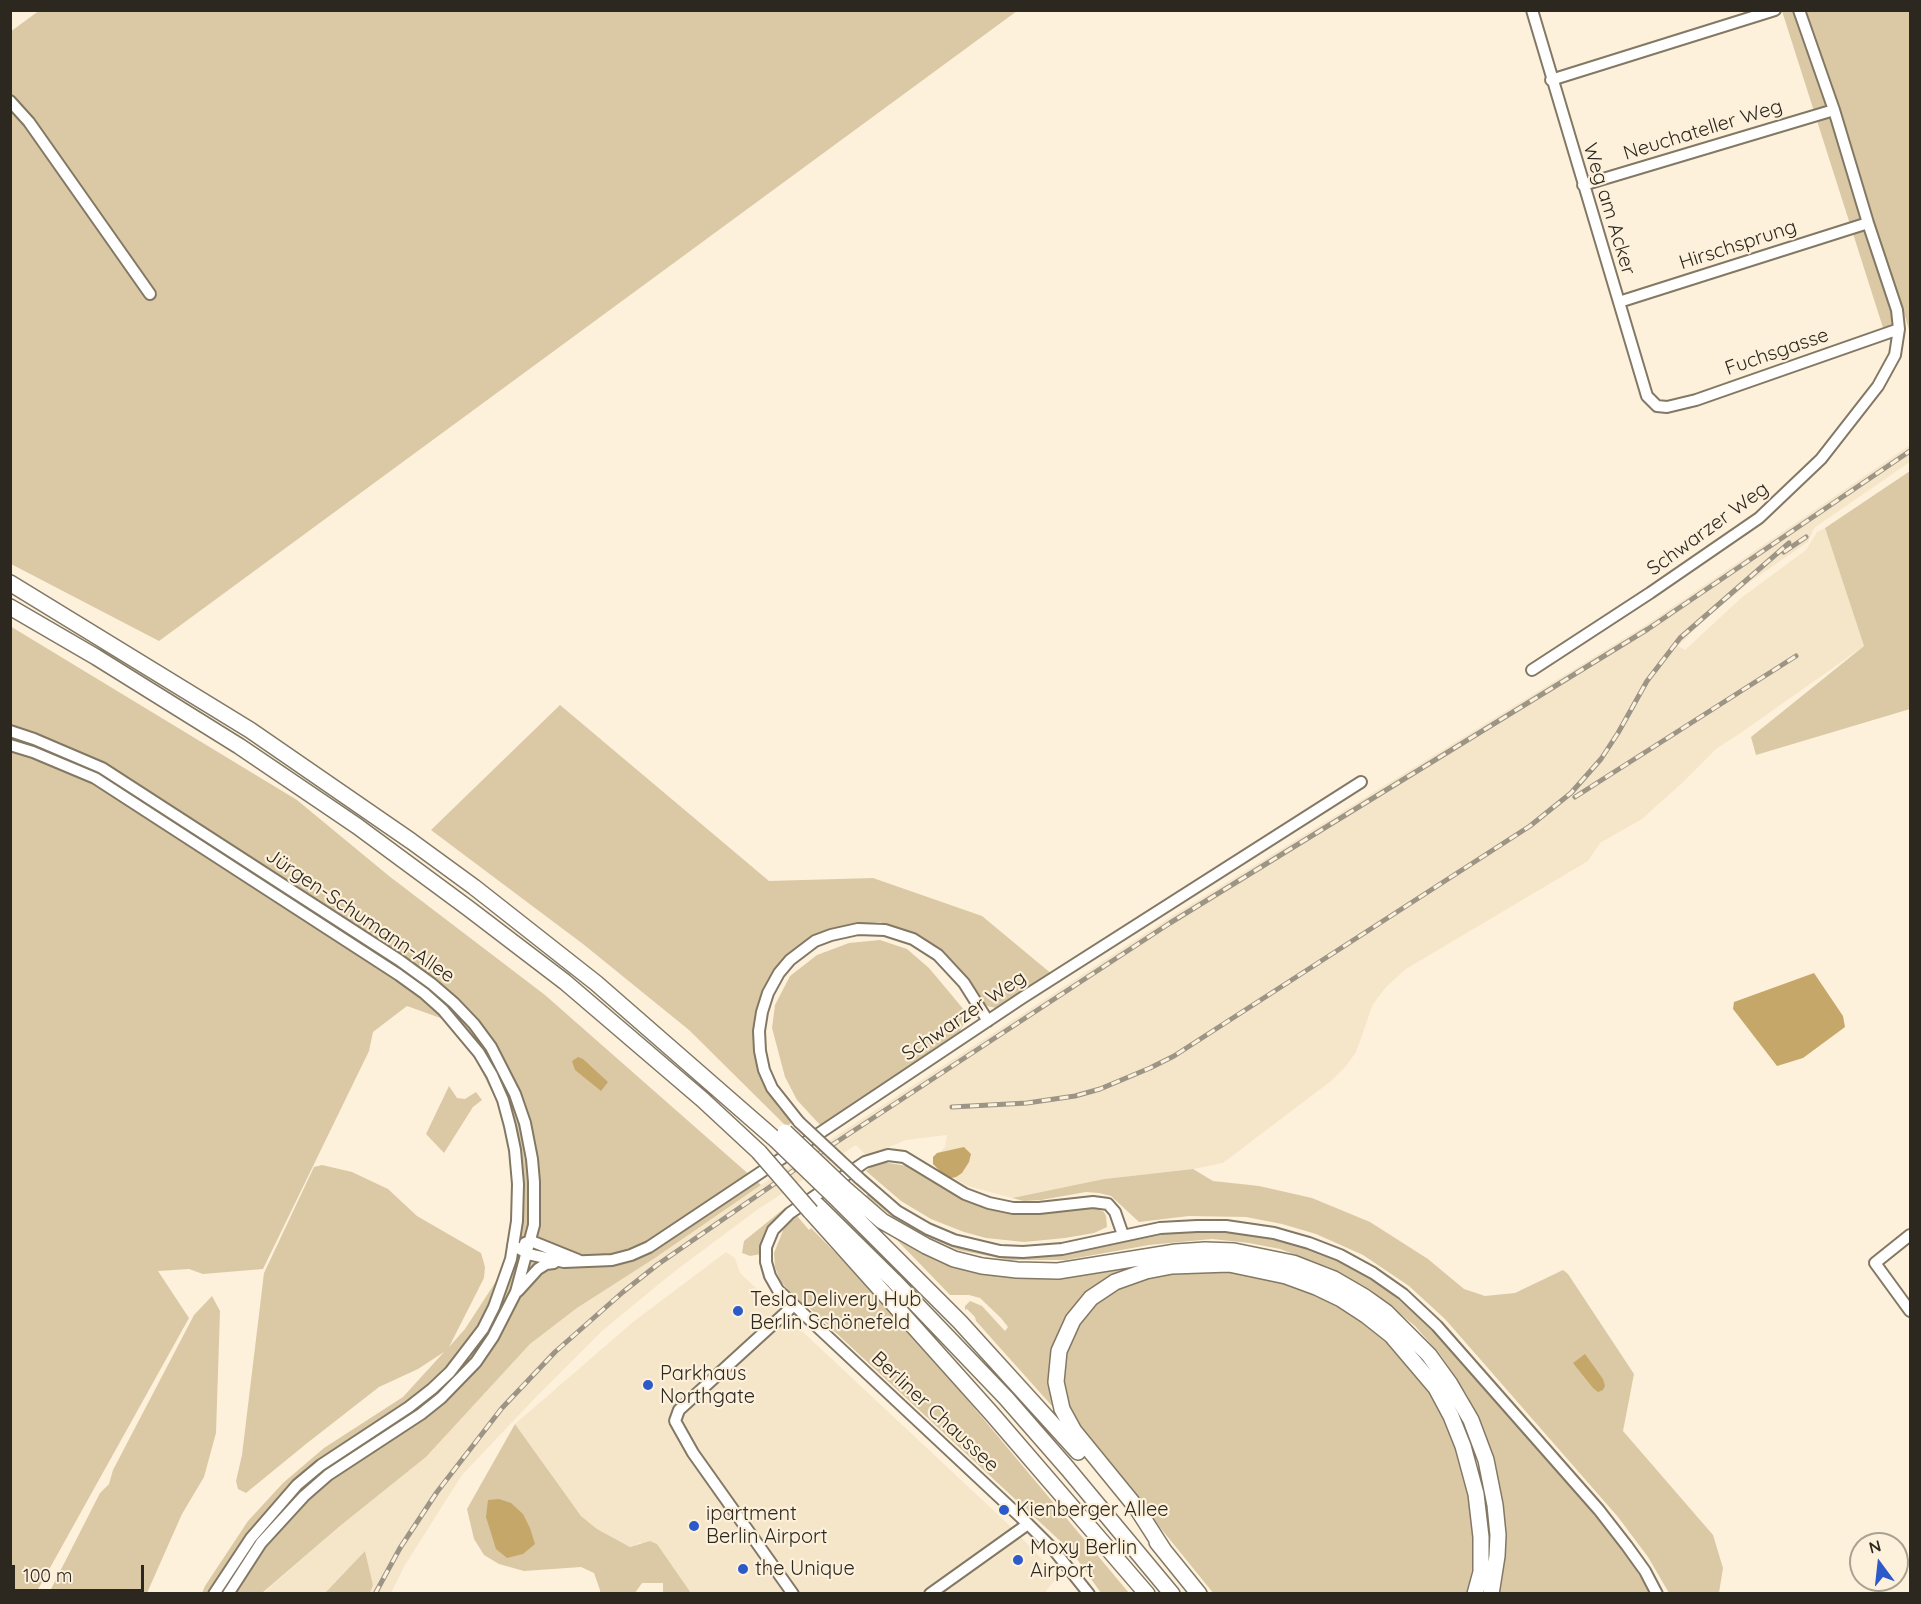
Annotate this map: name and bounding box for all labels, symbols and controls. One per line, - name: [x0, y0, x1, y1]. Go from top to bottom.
- street label: Neuchateller Weg: [1620, 94, 1786, 166]
- street label: Weg am Acker: [1578, 140, 1640, 278]
- street label: Hirschsprung: [1676, 215, 1800, 275]
- street label: Fuchsgasse: [1722, 323, 1832, 381]
- street label: Schwarzer Weg: [1643, 477, 1773, 581]
- street label: Jürgen-Schumann-Allee: [261, 844, 459, 988]
- street label: Schwarzer Weg: [897, 966, 1031, 1066]
- place label: Tesla Delivery Hub Berlin Schönefeld: [750, 1288, 921, 1335]
- marker: Tesla Delivery Hub Berlin Schönefeld: [731, 1304, 745, 1318]
- street label: Berliner Chaussee: [866, 1347, 1004, 1477]
- place label: Parkhaus Northgate: [660, 1362, 755, 1409]
- marker: Parkhaus Northgate: [641, 1378, 655, 1392]
- place label: Kienberger Allee: [1016, 1498, 1169, 1522]
- place label: ipartment Berlin Airport: [706, 1502, 827, 1549]
- marker: Kienberger Allee: [997, 1503, 1011, 1517]
- marker: ipartment Berlin Airport: [687, 1519, 701, 1533]
- north arrow: [1849, 1532, 1909, 1592]
- text: N: [1867, 1535, 1883, 1558]
- place label: Moxy Berlin Airport: [1030, 1536, 1137, 1583]
- scale bar: [15, 1553, 147, 1591]
- marker: Moxy Berlin Airport: [1011, 1553, 1025, 1567]
- place label: the Unique: [755, 1557, 855, 1581]
- marker: the Unique: [736, 1562, 750, 1576]
- text: 100 m: [23, 1564, 72, 1587]

